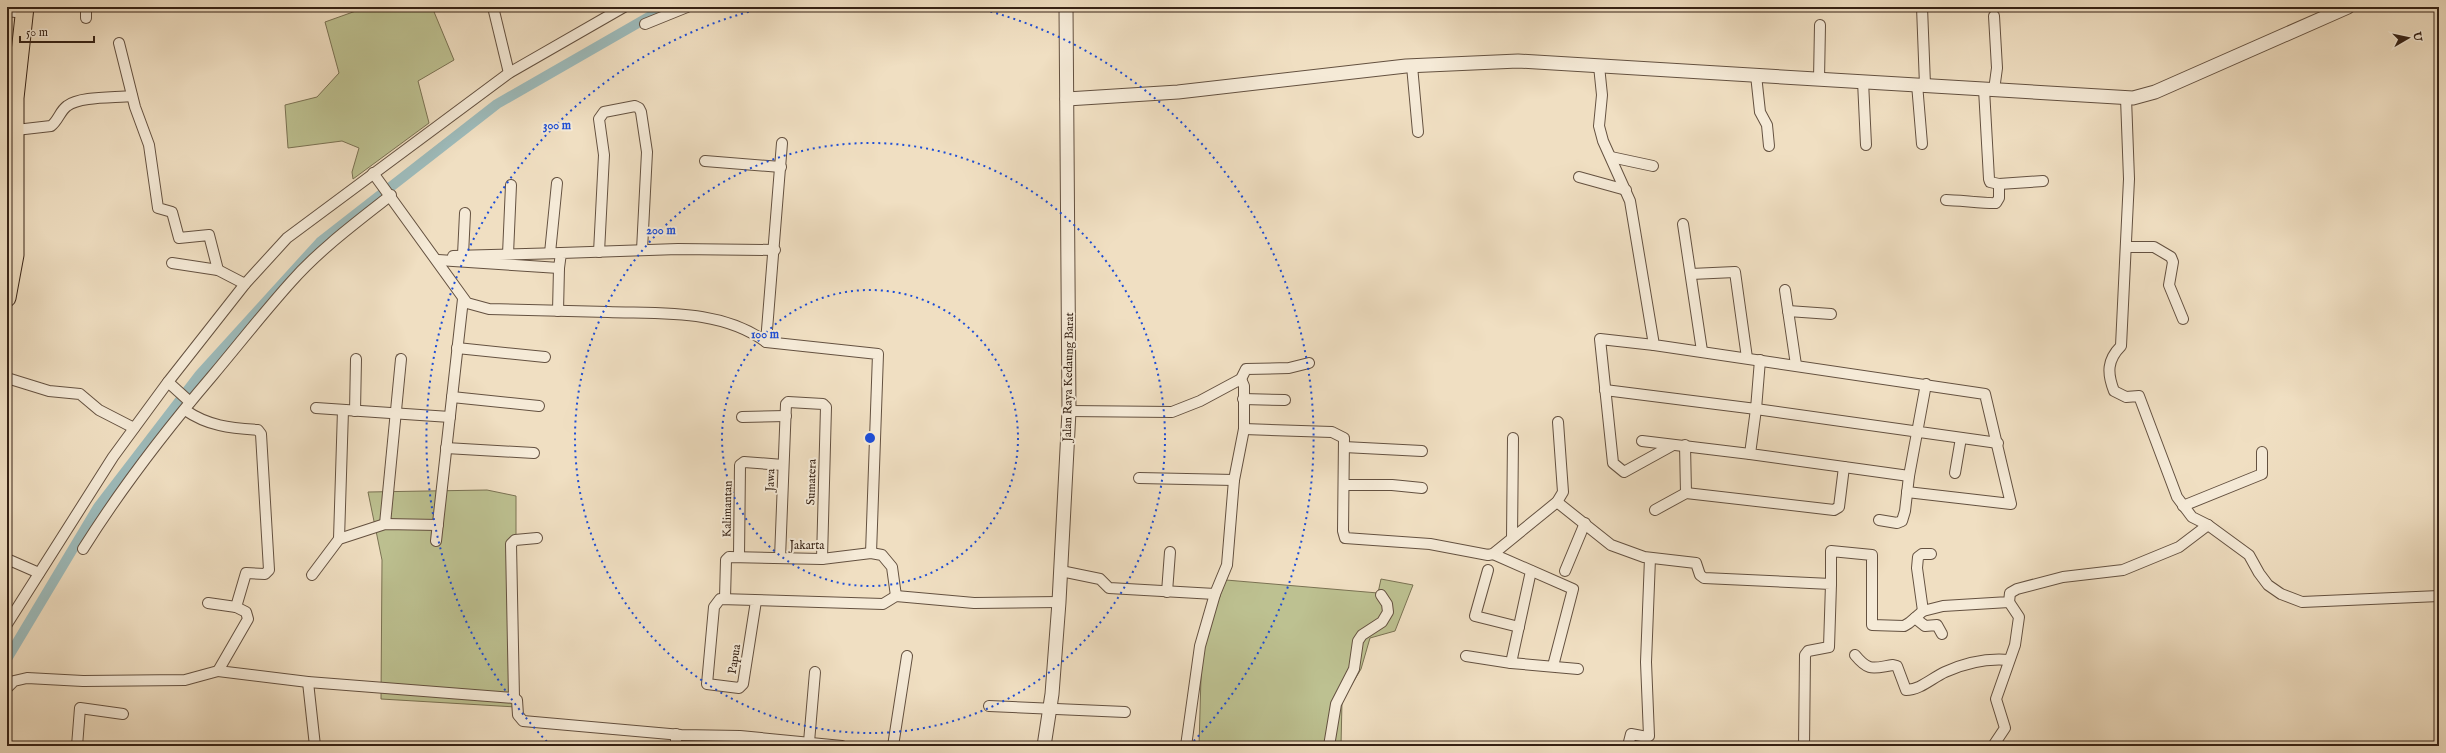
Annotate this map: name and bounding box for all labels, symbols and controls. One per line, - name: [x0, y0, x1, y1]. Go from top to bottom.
- scale bar: [20, 18, 94, 44]
- north arrow: [2388, 18, 2428, 58]
- text: 50 m: [26, 25, 48, 40]
- text: U: [2409, 30, 2425, 43]
- text: 300 m: [543, 118, 572, 133]
- text: 200 m: [646, 223, 676, 238]
- street label: Jalan Raya Kedaung Barat: [1060, 312, 1078, 444]
- text: 100 m: [751, 327, 780, 342]
- centre of rings: [863, 431, 877, 445]
- street label: Sumatera: [803, 458, 820, 505]
- street label: Jawa: [763, 468, 779, 494]
- street label: Kalimantan: [720, 480, 736, 538]
- street label: Jakarta: [787, 538, 825, 554]
- street label: Papua: [725, 642, 745, 675]

